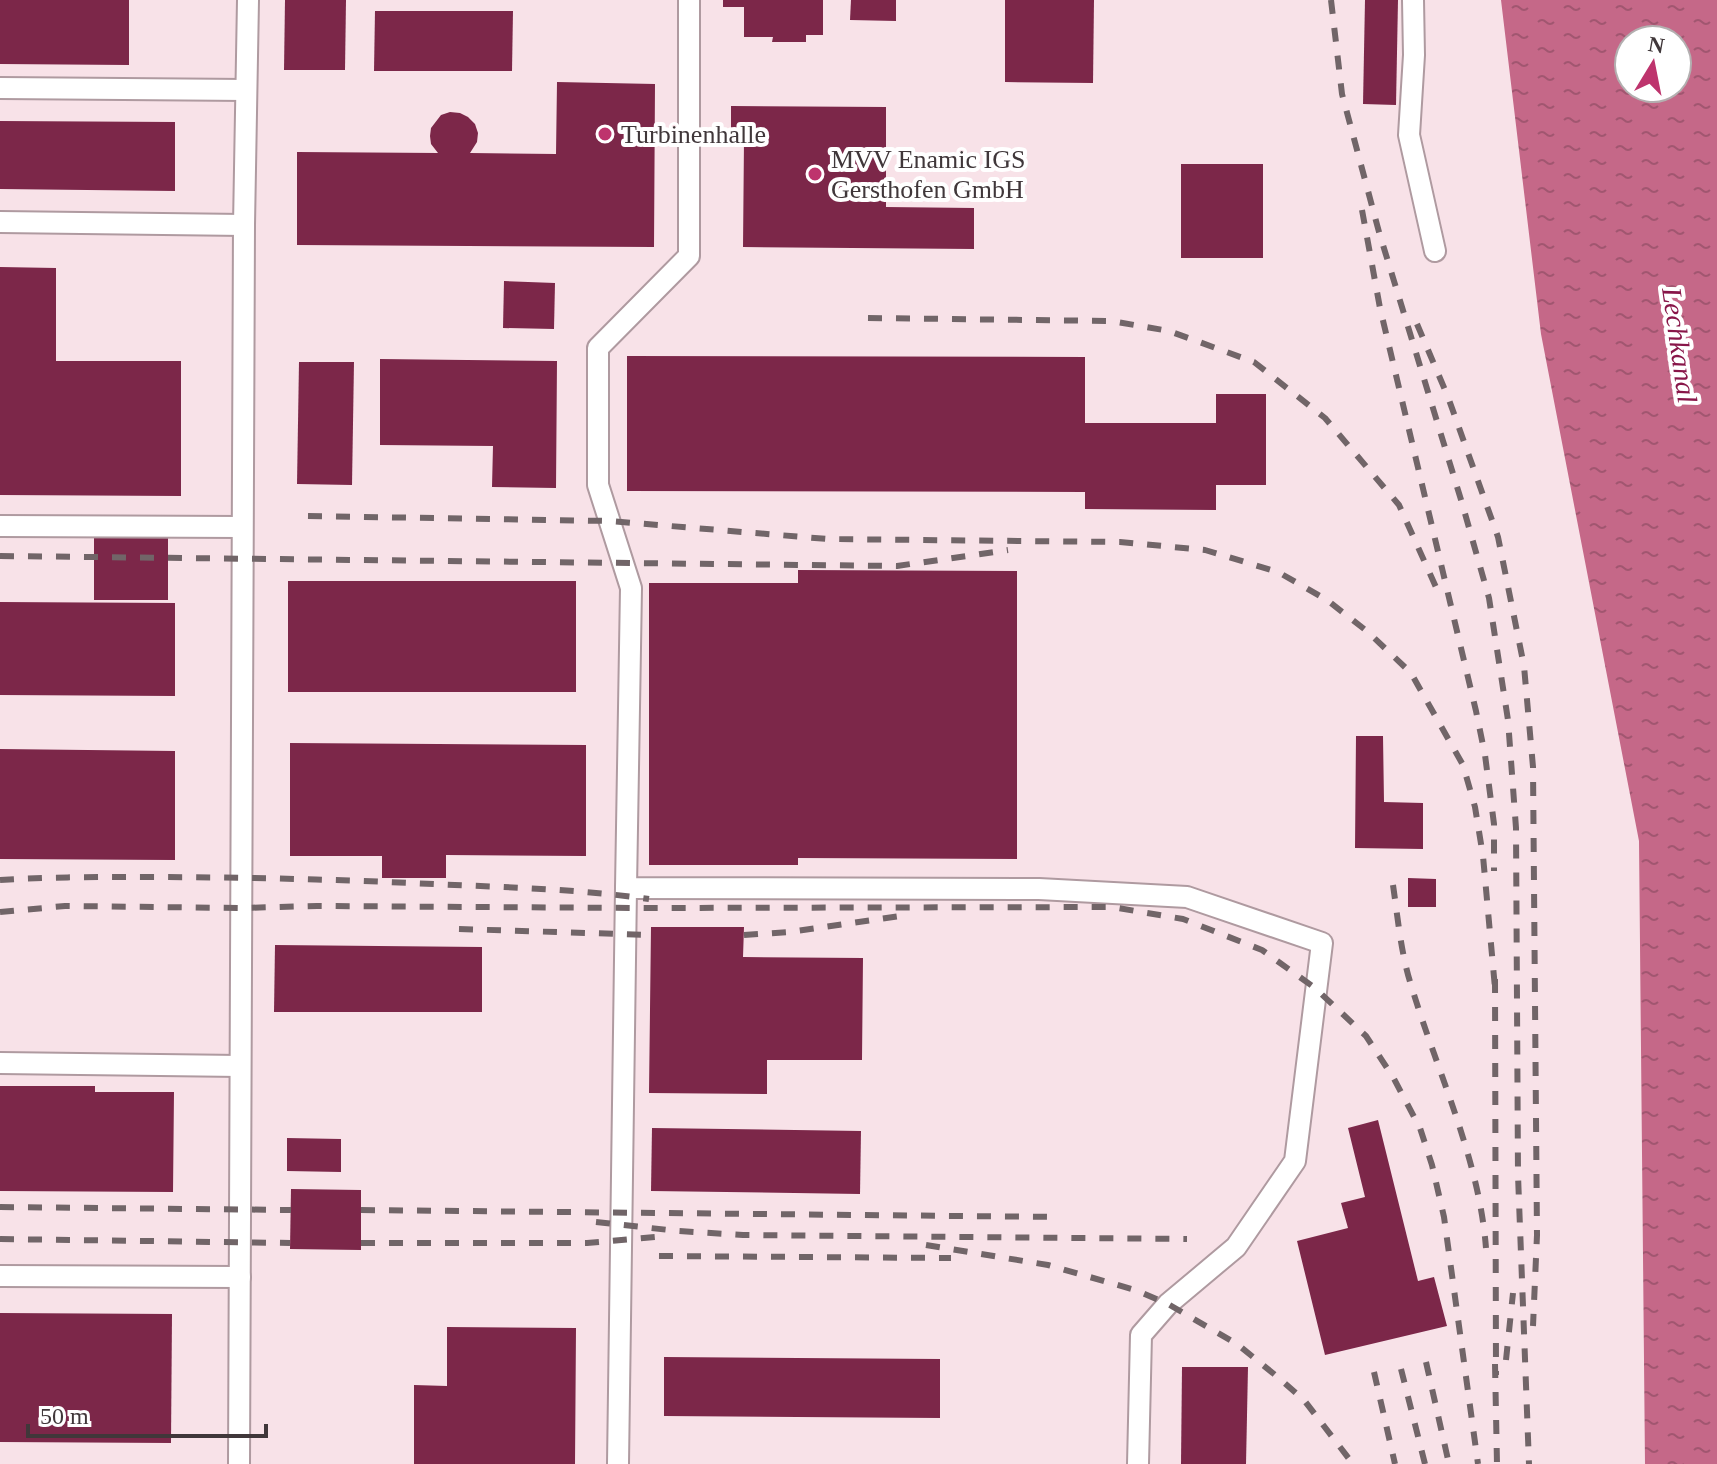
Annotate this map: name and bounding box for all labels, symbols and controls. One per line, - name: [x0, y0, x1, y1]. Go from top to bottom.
- north arrow: [1613, 24, 1693, 104]
- text: N: [1646, 31, 1666, 59]
- place label: Turbinenhalle: [621, 120, 766, 149]
- marker: Turbinenhalle: [596, 125, 614, 143]
- place label: MVV Enamic IGS Gersthofen GmbH: [831, 145, 1026, 204]
- marker: MVV Enamic IGS Gersthofen GmbH: [806, 165, 824, 183]
- water label: Lechkanal: [1656, 284, 1703, 405]
- scale bar: [28, 1388, 266, 1438]
- text: 50 m: [40, 1403, 89, 1429]

